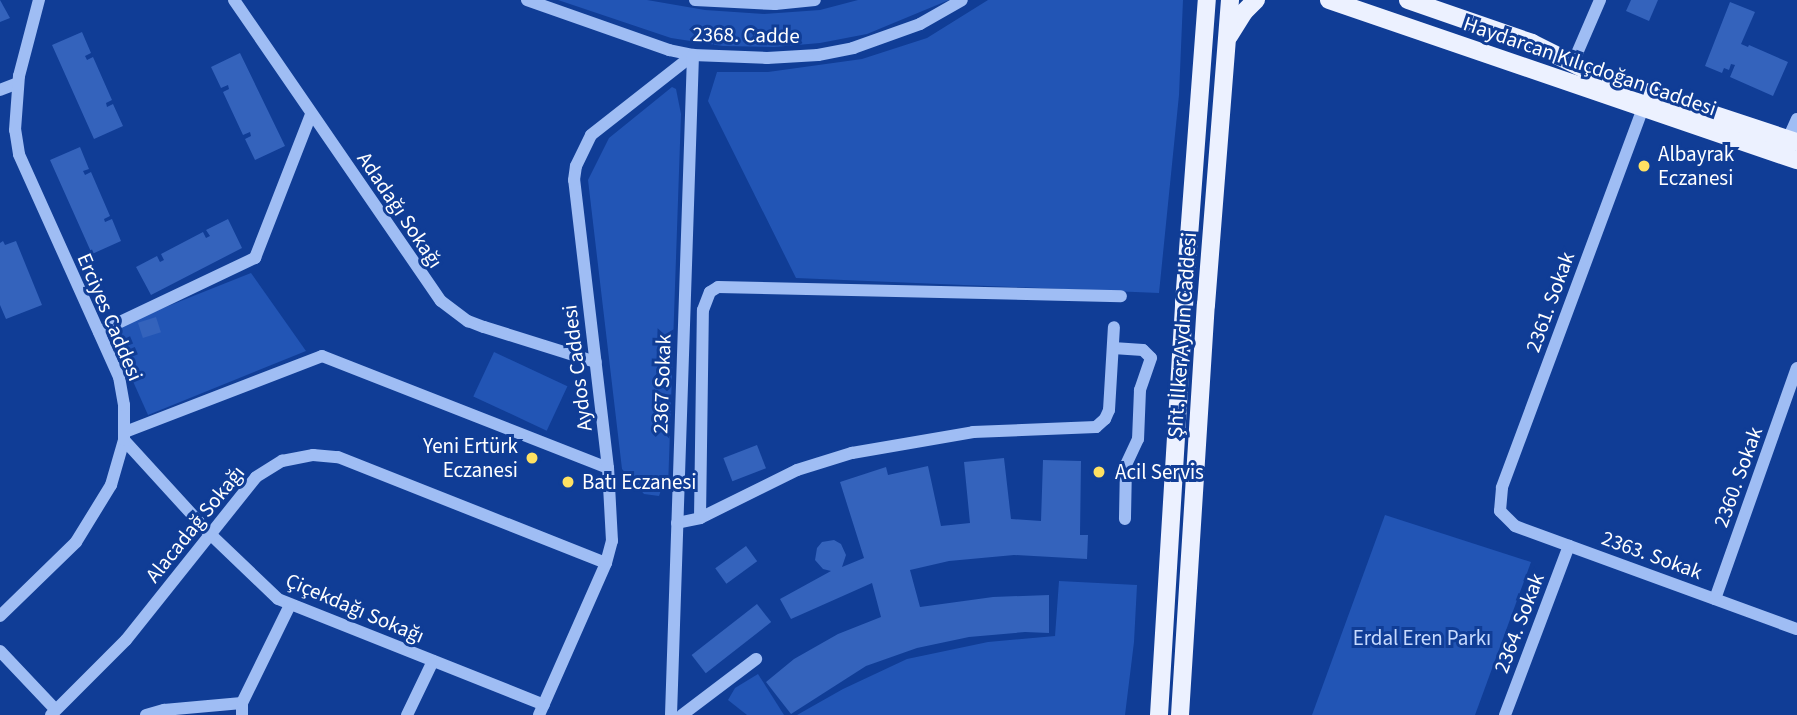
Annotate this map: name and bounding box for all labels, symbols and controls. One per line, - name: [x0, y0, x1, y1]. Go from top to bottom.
- street label: Haydarcan Kılıçdoğan Caddesi: [1460, 11, 1720, 121]
- street label: 2368. Cadde: [692, 21, 800, 49]
- place label: Albayrak Eczanesi: [1658, 141, 1734, 191]
- street label: Adadağı Sokağı: [352, 147, 448, 273]
- marker: Albayrak Eczanesi: [1636, 158, 1652, 174]
- street label: Şht. İlker Aydın Caddesi: [1162, 231, 1202, 439]
- street label: 2361. Sokak: [1520, 248, 1580, 356]
- street label: Erciyes Caddesi: [72, 249, 148, 385]
- street label: Aydos Caddesi: [557, 303, 597, 433]
- street label: 2367 Sokak: [648, 334, 676, 434]
- street label: 2360. Sokak: [1708, 423, 1768, 531]
- place label: Yeni Ertürk Eczanesi: [423, 433, 518, 483]
- marker: Yeni Ertürk Eczanesi: [524, 450, 540, 466]
- place label: Acil Servis: [1115, 459, 1204, 485]
- street label: Alacadağ Sokağı: [140, 460, 250, 588]
- marker: Acil Servis: [1089, 462, 1109, 482]
- place label: Batı Eczanesi: [582, 469, 696, 495]
- marker: Batı Eczanesi: [560, 474, 576, 490]
- street label: 2363. Sokak: [1598, 525, 1706, 585]
- street label: Çiçekdağı Sokağı: [282, 567, 428, 649]
- street label: 2364. Sokak: [1488, 570, 1550, 676]
- park label: Erdal Eren Parkı: [1353, 625, 1491, 651]

